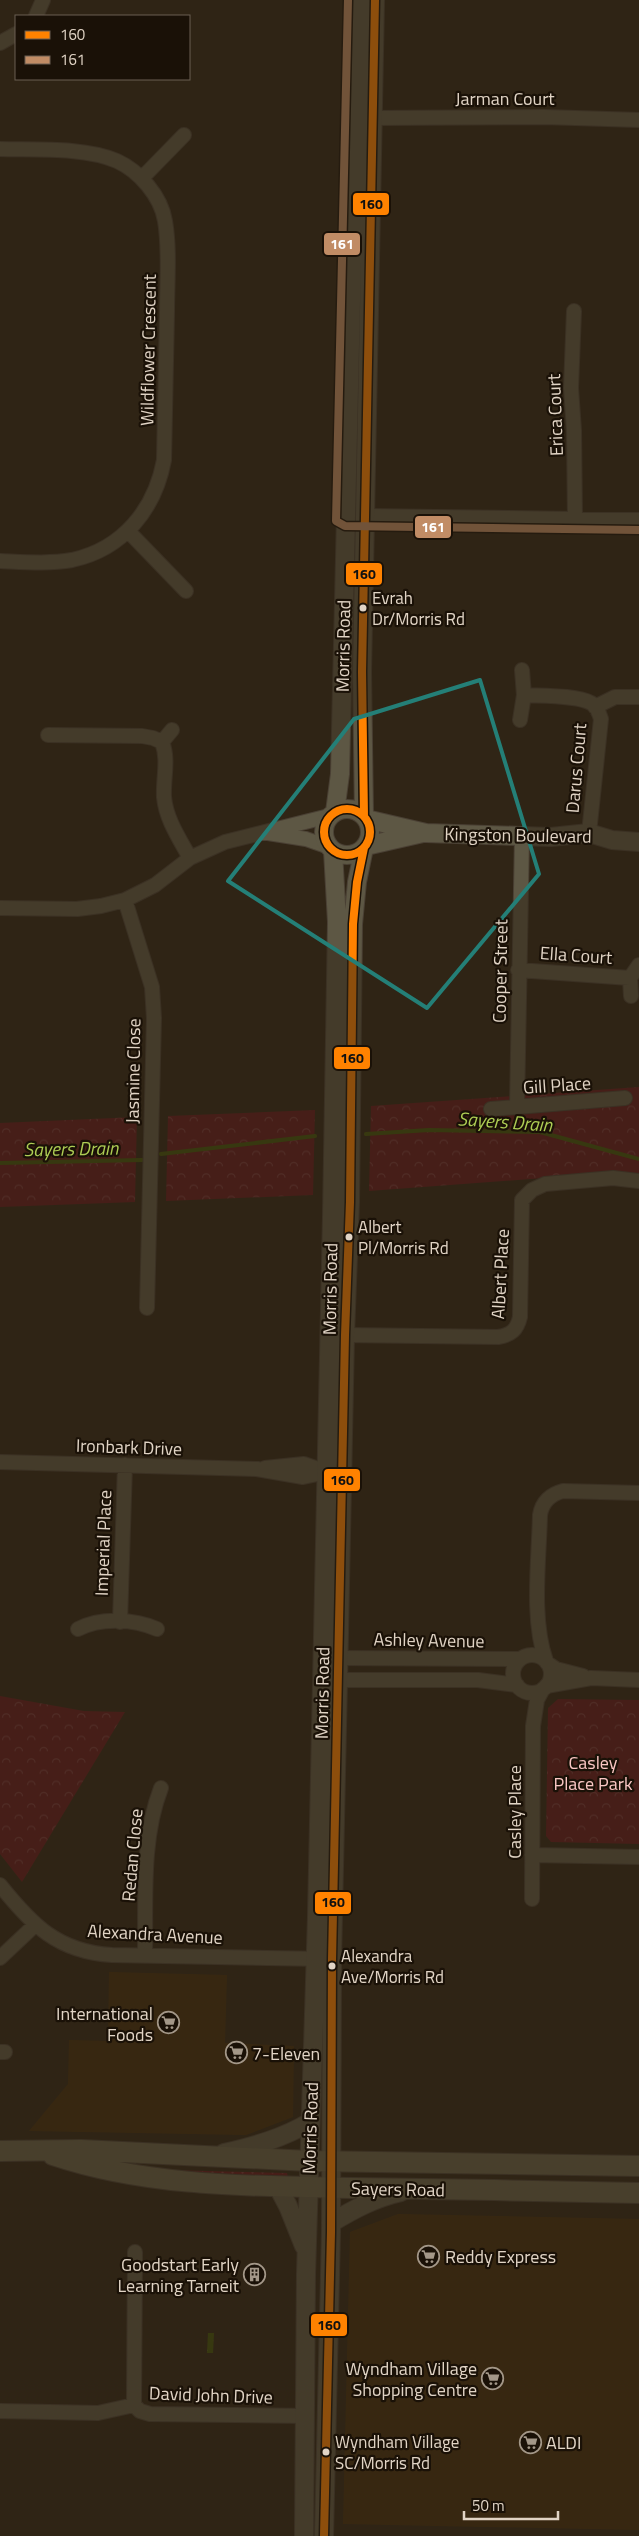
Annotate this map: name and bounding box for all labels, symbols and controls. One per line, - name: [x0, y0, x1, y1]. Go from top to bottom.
- legend: [15, 15, 190, 80]
- text: 160: [60, 23, 85, 46]
- text: 161: [60, 48, 85, 71]
- street label: Jarman Court: [455, 85, 555, 112]
- line badge: 160: [352, 192, 390, 216]
- text: 160: [359, 193, 383, 214]
- line badge: 161: [323, 232, 361, 256]
- text: 161: [330, 233, 354, 254]
- street label: Wildflower Crescent: [133, 273, 163, 426]
- street label: Erica Court: [540, 373, 570, 457]
- line badge: 161: [414, 515, 452, 539]
- text: 161: [421, 516, 445, 537]
- line badge: 160: [345, 562, 383, 586]
- text: 160: [352, 563, 376, 584]
- place label: Evrah Dr/Morris Rd: [372, 585, 465, 632]
- street label: Morris Road: [329, 600, 357, 692]
- marker: Evrah Dr/Morris Rd: [358, 603, 368, 613]
- street label: Darus Court: [559, 721, 593, 814]
- street label: Kingston Boulevard: [444, 820, 592, 850]
- street label: Cooper Street: [486, 918, 514, 1023]
- street label: Ella Court: [539, 939, 614, 971]
- street label: Jasmine Close: [119, 1018, 147, 1124]
- line badge: 160: [333, 1046, 371, 1070]
- text: 160: [340, 1047, 364, 1068]
- street label: Gill Place: [522, 1069, 592, 1101]
- water label: Sayers Drain: [457, 1103, 554, 1139]
- water label: Sayers Drain: [23, 1133, 119, 1163]
- place label: Albert Pl/Morris Rd: [358, 1214, 449, 1261]
- street label: Albert Place: [484, 1228, 516, 1320]
- marker: Albert Pl/Morris Rd: [344, 1232, 354, 1242]
- street label: Morris Road: [316, 1243, 344, 1335]
- street label: Ironbark Drive: [75, 1432, 183, 1462]
- line badge: 160: [323, 1468, 361, 1492]
- text: 160: [330, 1469, 354, 1490]
- street label: Imperial Place: [88, 1490, 118, 1596]
- street label: Ashley Avenue: [373, 1626, 485, 1654]
- street label: Morris Road: [308, 1647, 336, 1739]
- park label: Casley Place Park: [553, 1749, 633, 1797]
- street label: Casley Place: [501, 1765, 528, 1859]
- street label: Redan Close: [114, 1807, 150, 1903]
- line badge: 160: [314, 1891, 352, 1915]
- text: 160: [321, 1891, 345, 1912]
- street label: Alexandra Avenue: [87, 1917, 223, 1951]
- place label: Alexandra Ave/Morris Rd: [341, 1943, 444, 1990]
- marker: Alexandra Ave/Morris Rd: [327, 1961, 337, 1971]
- place label: International Foods: [56, 2000, 153, 2048]
- supermarket icon: International Foods: [157, 2011, 181, 2035]
- place label: 7-Eleven: [252, 2040, 320, 2067]
- supermarket icon: 7-Eleven: [224, 2041, 248, 2065]
- street label: Morris Road: [295, 2081, 325, 2175]
- street label: Sayers Road: [351, 2175, 445, 2203]
- place label: Reddy Express: [445, 2243, 556, 2270]
- supermarket icon: Reddy Express: [417, 2244, 441, 2268]
- place label: Goodstart Early Learning Tarneit: [118, 2251, 240, 2299]
- building icon: Goodstart Early Learning Tarneit: [243, 2262, 267, 2286]
- line badge: 160: [310, 2313, 348, 2337]
- text: 160: [317, 2314, 341, 2335]
- place label: Wyndham Village Shopping Centre: [345, 2355, 477, 2403]
- supermarket icon: Wyndham Village Shopping Centre: [481, 2366, 505, 2390]
- street label: David John Drive: [149, 2379, 273, 2411]
- place label: Wyndham Village SC/Morris Rd: [335, 2429, 459, 2476]
- place label: ALDI: [546, 2429, 581, 2456]
- supermarket icon: ALDI: [518, 2430, 542, 2454]
- marker: Wyndham Village SC/Morris Rd: [321, 2447, 331, 2457]
- scale bar: [464, 2488, 558, 2520]
- text: 50 m: [472, 2494, 505, 2517]

